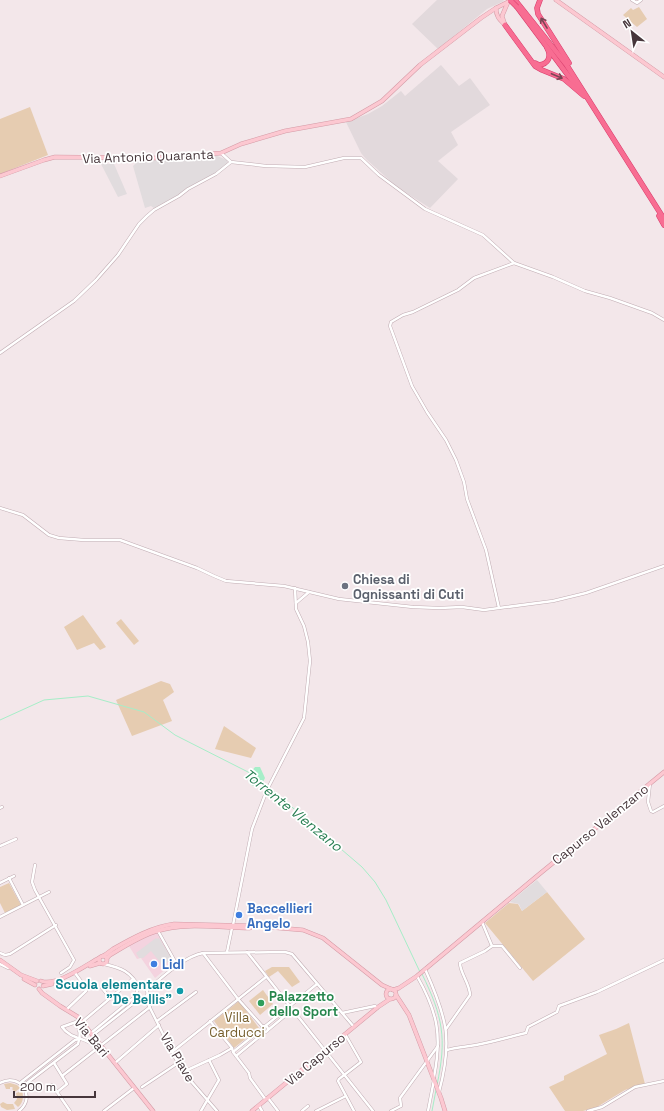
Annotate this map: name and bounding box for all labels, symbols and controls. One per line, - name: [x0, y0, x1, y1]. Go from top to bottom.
- north arrow: [612, 12, 652, 52]
- text: N: [620, 15, 634, 31]
- one-way arrow: [540, 18, 548, 29]
- one-way arrow: [551, 73, 563, 81]
- street label: Via Antonio Quaranta: [82, 146, 215, 167]
- place label: Chiesa di Ognissanti di Cuti: [353, 571, 464, 603]
- marker: Chiesa di Ognissanti di Cuti: [340, 581, 350, 591]
- water label: Torrente Vlenzano: [240, 765, 346, 856]
- street label: Capurso Valenzano: [549, 780, 652, 868]
- place label: Baccellieri Angelo: [247, 900, 312, 932]
- marker: Baccellieri Angelo: [234, 910, 244, 920]
- place label: Lidl: [162, 956, 184, 973]
- marker: Lidl: [149, 959, 159, 969]
- place label: Scuola elementare "De Bellis": [56, 976, 172, 1008]
- marker: Scuola elementare "De Bellis": [175, 986, 185, 996]
- place label: Palazzetto dello Sport: [269, 988, 338, 1020]
- marker: Palazzetto dello Sport: [256, 998, 266, 1008]
- park label: Villa Carducci: [209, 1009, 265, 1041]
- street label: Via Bari: [70, 1014, 113, 1060]
- street label: Via Piave: [156, 1029, 199, 1085]
- street label: Via Capurso: [282, 1029, 349, 1090]
- scale bar: [14, 1073, 95, 1099]
- text: 200 m: [20, 1079, 56, 1095]

